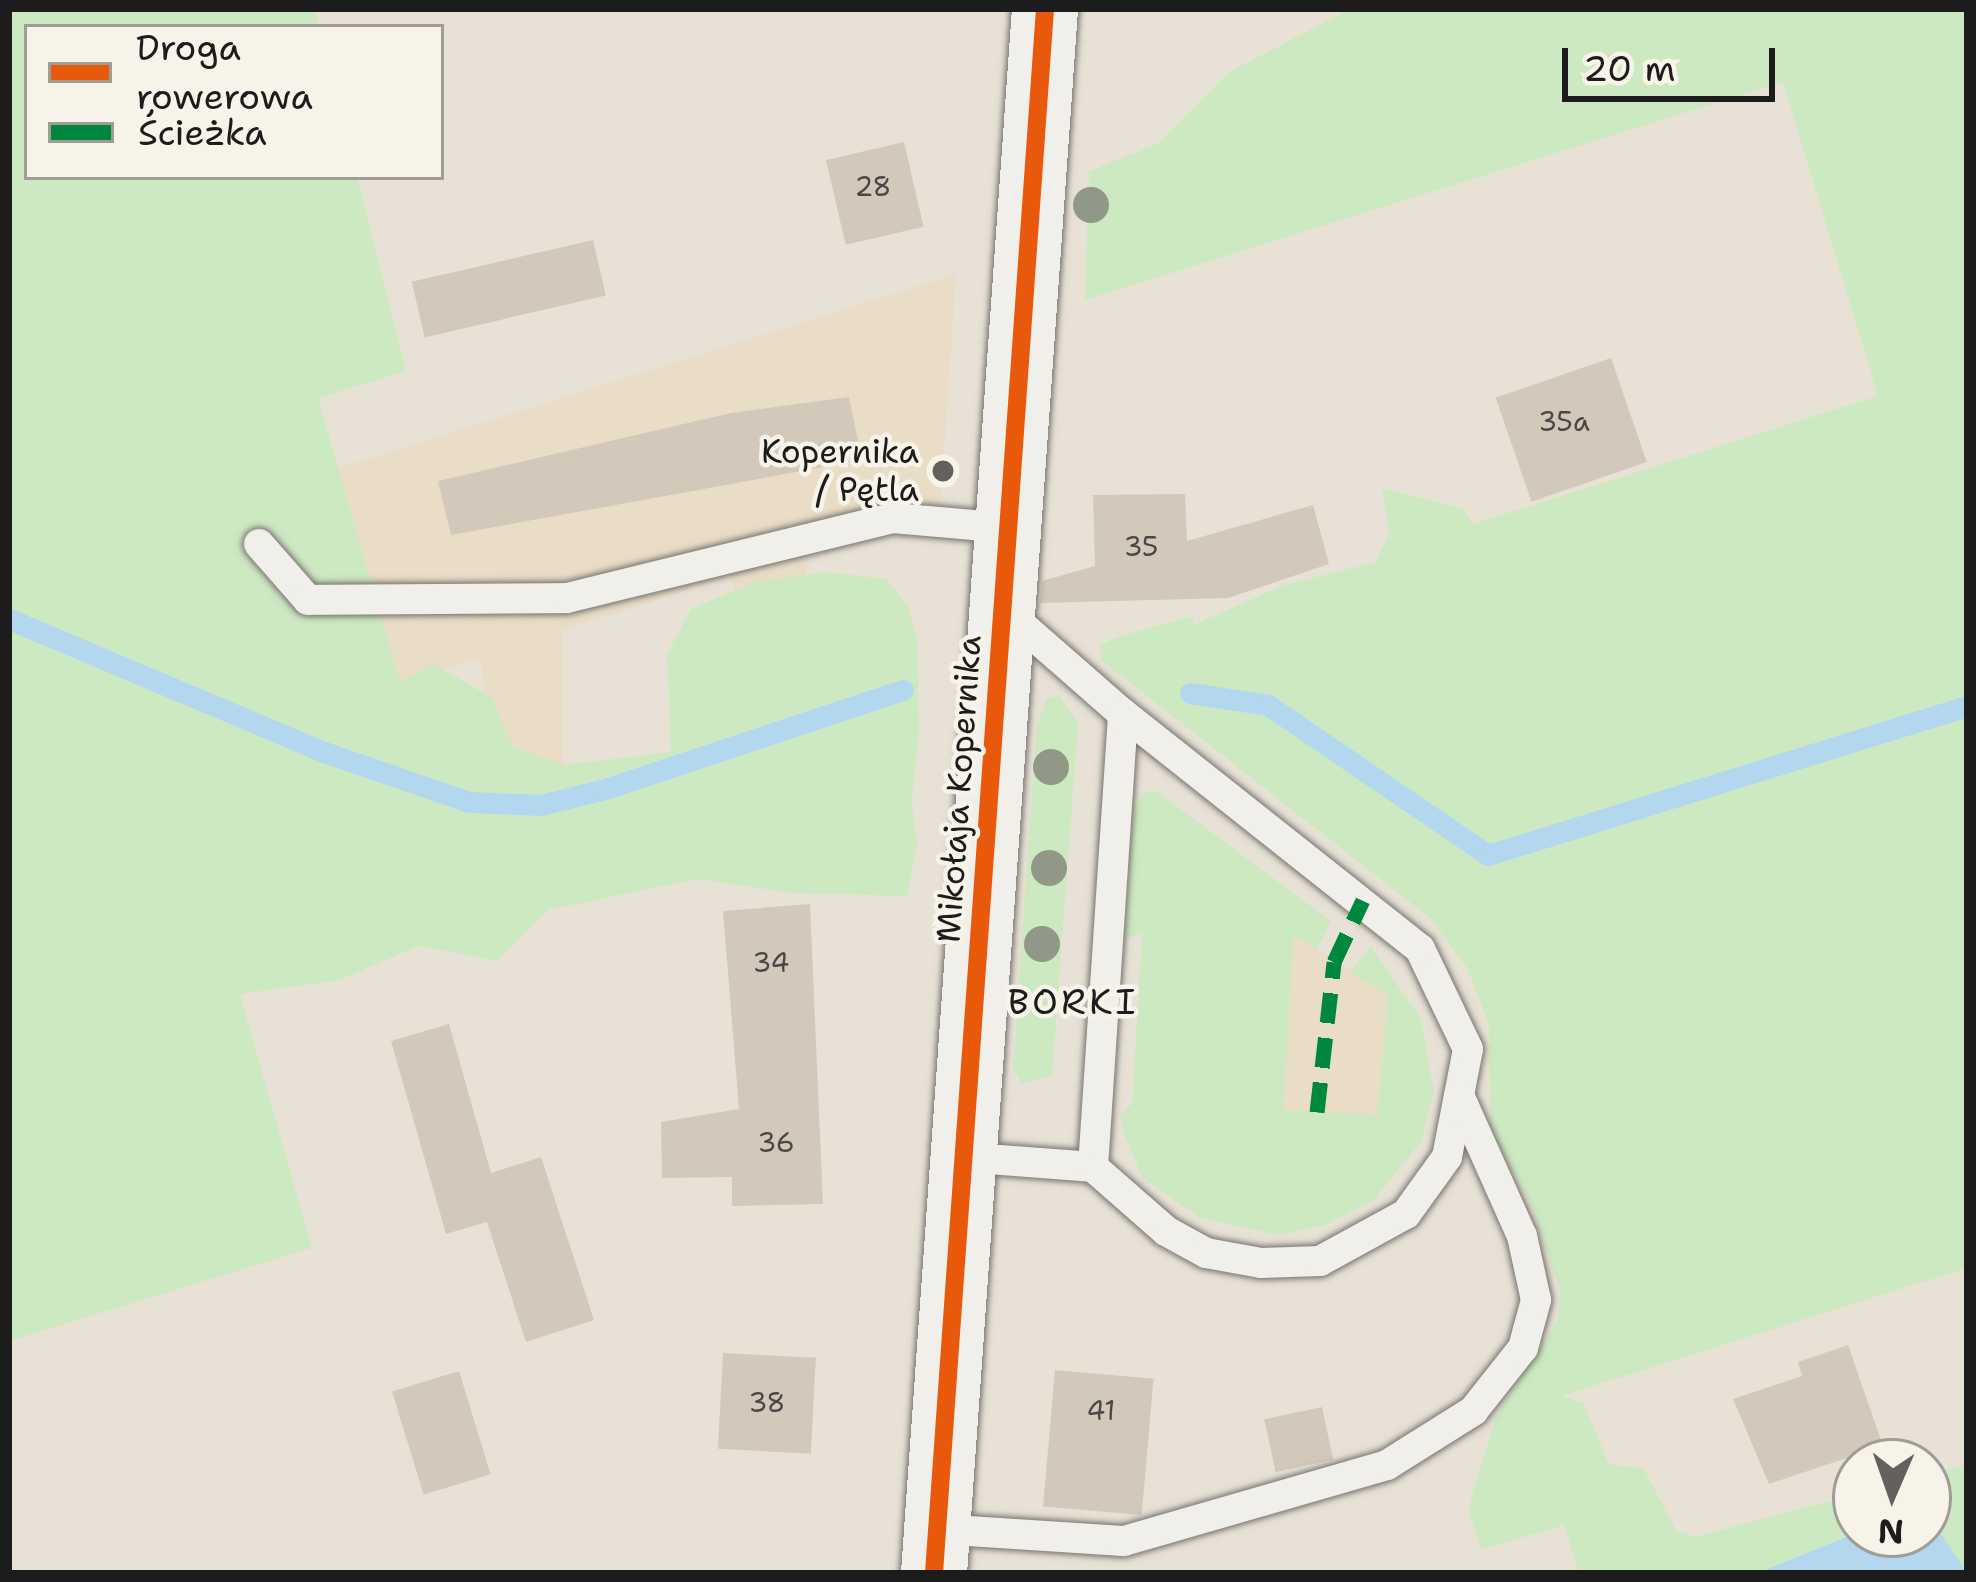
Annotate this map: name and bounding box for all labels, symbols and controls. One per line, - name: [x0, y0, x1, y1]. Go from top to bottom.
- text: Droga rowerowa: [136, 23, 313, 121]
- legend: [24, 24, 444, 180]
- scale bar: [1568, 24, 1781, 98]
- text: 20 m: [1583, 44, 1676, 93]
- text: Ścieżka: [138, 108, 267, 157]
- house number: 28: [855, 171, 891, 203]
- house number: 35a: [1538, 406, 1590, 438]
- place label: Kopernika / Pętla: [761, 432, 919, 510]
- marker: Kopernika / Pętla: [930, 458, 956, 484]
- house number: 35: [1124, 531, 1158, 563]
- street label: Mikołaja Kopernika: [929, 634, 989, 944]
- house number: 34: [753, 947, 789, 979]
- district label: BORKI: [1008, 980, 1138, 1024]
- house number: 36: [757, 1127, 795, 1159]
- house number: 38: [748, 1387, 786, 1419]
- house number: 41: [1087, 1395, 1115, 1427]
- north arrow: [1832, 1438, 1952, 1558]
- text: N: [1877, 1509, 1905, 1554]

